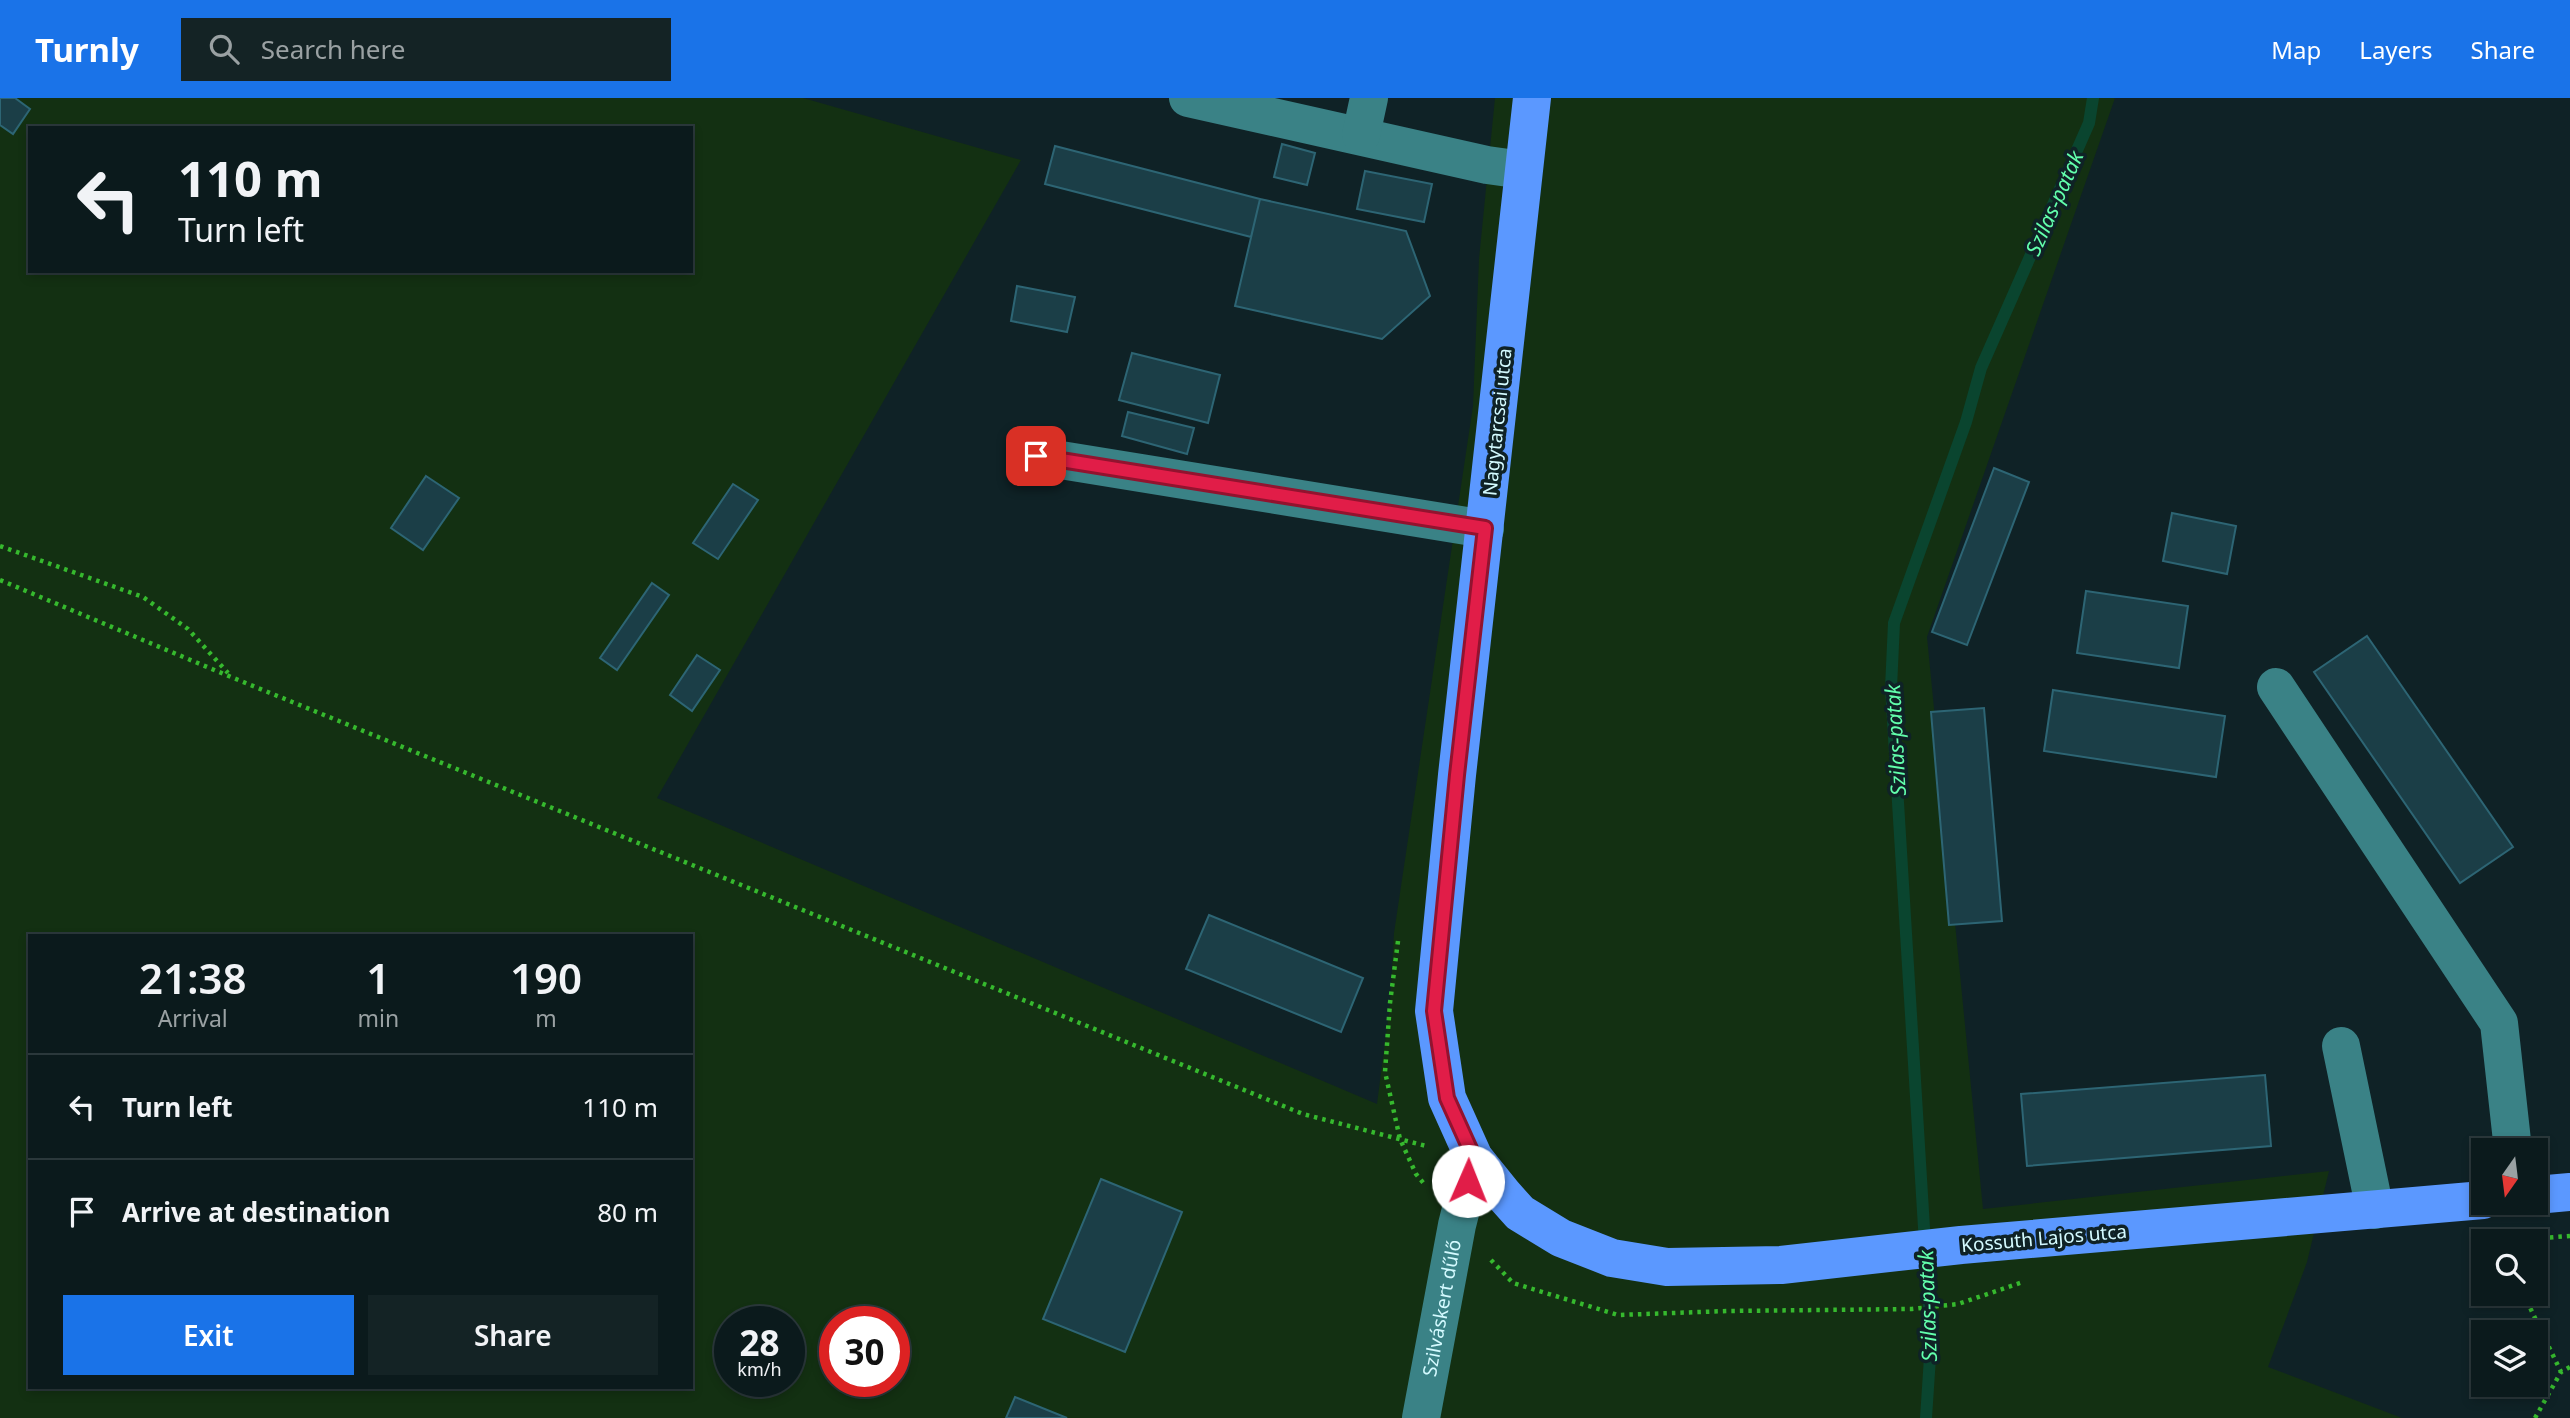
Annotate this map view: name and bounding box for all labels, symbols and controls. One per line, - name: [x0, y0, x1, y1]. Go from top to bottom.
- search box: [181, 18, 671, 81]
- text: Turnly: [35, 27, 139, 72]
- icon: search: [205, 30, 243, 68]
- text: Search here: [261, 31, 405, 67]
- text: Map: [2271, 33, 2321, 66]
- text: Layers: [2359, 33, 2433, 66]
- text: Share: [2471, 33, 2535, 66]
- text: 110 m: [178, 145, 323, 211]
- water label: Szilas-patak: [2018, 145, 2090, 260]
- icon: left: [63, 154, 154, 245]
- text: Turn left: [178, 208, 304, 251]
- street label: Nagytarcsai utca: [1476, 347, 1518, 497]
- pin: [1006, 426, 1066, 486]
- icon: arrive: [1017, 437, 1055, 475]
- water label: Szilas-patak: [1878, 682, 1912, 797]
- text: 21:38: [139, 949, 247, 1006]
- text: 1: [366, 949, 390, 1006]
- text: 190: [510, 949, 582, 1006]
- text: Arrival: [158, 1002, 228, 1034]
- text: min: [357, 1002, 399, 1034]
- text: m: [535, 1002, 557, 1034]
- icon: left: [63, 1088, 101, 1126]
- text: Turn left: [122, 1089, 233, 1125]
- text: 110 m: [582, 1089, 658, 1125]
- north arrow: [2471, 1138, 2548, 1214]
- map controls: [2471, 1138, 2548, 1397]
- position arrow: [1431, 1144, 1505, 1218]
- icon: arrive: [63, 1193, 101, 1231]
- text: Arrive at destination: [122, 1194, 391, 1230]
- text: 80 m: [597, 1194, 658, 1230]
- street label: Kossuth Lajos utca: [1960, 1218, 2128, 1258]
- button: search: [2471, 1229, 2548, 1306]
- street label: Szilváskert dűlő: [1416, 1237, 1467, 1379]
- water label: Szilas-patak: [1911, 1248, 1943, 1362]
- button: Exit: [63, 1295, 354, 1375]
- button: Share: [368, 1295, 658, 1375]
- speed limit sign: 30: [819, 1306, 910, 1397]
- text: 28: [739, 1319, 780, 1366]
- button: layers: [2471, 1320, 2548, 1397]
- text: km/h: [737, 1357, 782, 1381]

